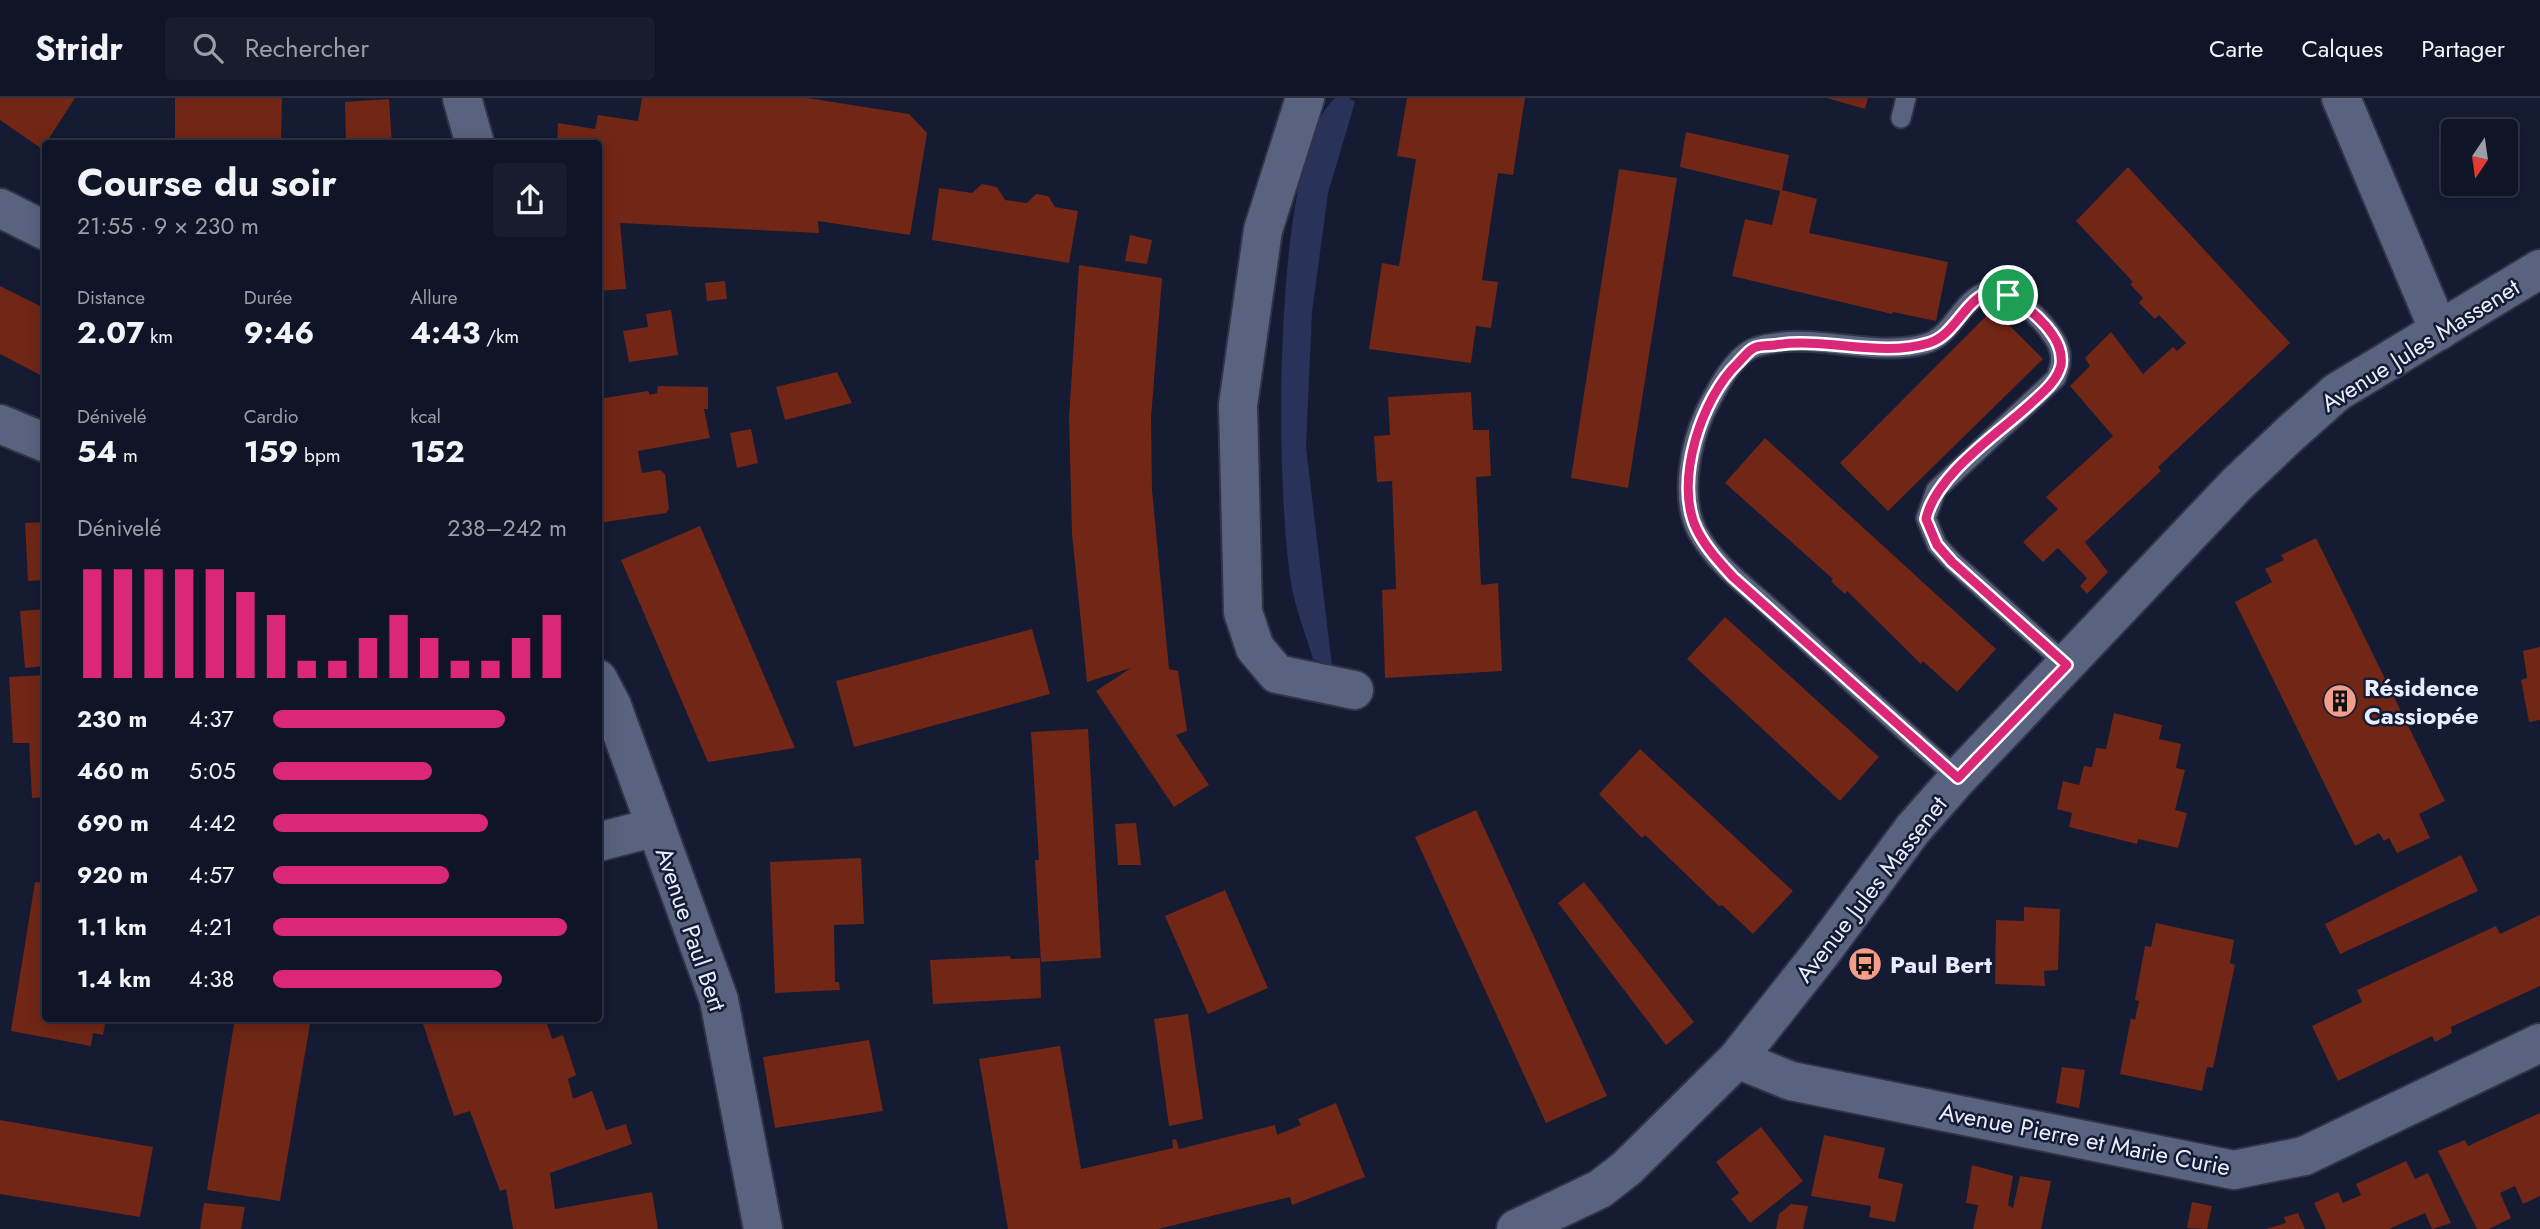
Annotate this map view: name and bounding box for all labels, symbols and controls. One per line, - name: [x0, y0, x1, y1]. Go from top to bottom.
- search box: [165, 17, 655, 80]
- text: Stridr: [35, 25, 123, 72]
- icon: search: [189, 29, 227, 67]
- text: Rechercher: [245, 29, 369, 67]
- text: Carte: [2209, 31, 2263, 66]
- text: Calques: [2301, 31, 2383, 66]
- text: Partager: [2421, 31, 2505, 66]
- north arrow: [2441, 119, 2518, 196]
- map controls: [2441, 119, 2518, 196]
- text: Course du soir: [77, 155, 337, 210]
- button: share: [493, 163, 567, 237]
- text: 21:55 · 9 × 230 m: [77, 209, 259, 243]
- pin: [1978, 265, 2038, 325]
- street label: Avenue Jules Massenet: [2314, 269, 2526, 420]
- icon: arrive: [1989, 276, 2027, 314]
- text: Distance: [77, 284, 145, 311]
- text: Durée: [244, 284, 292, 311]
- text: Allure: [410, 284, 458, 311]
- text: 2.07: [77, 311, 144, 354]
- text: 9:46: [244, 311, 314, 354]
- text: 4:43: [410, 311, 481, 354]
- text: km: [144, 323, 173, 350]
- text: /km: [481, 323, 519, 350]
- text: Dénivelé: [77, 403, 147, 430]
- text: Cardio: [244, 403, 298, 430]
- text: kcal: [410, 403, 441, 430]
- text: 54: [77, 430, 117, 473]
- text: 159: [244, 430, 298, 473]
- text: 152: [410, 430, 465, 473]
- text: m: [117, 442, 138, 469]
- text: bpm: [298, 442, 341, 469]
- text: Dénivelé: [77, 511, 161, 545]
- text: 238–242 m: [447, 511, 567, 545]
- place label: Résidence Cassiopée: [2364, 670, 2479, 733]
- building icon: Résidence Cassiopée: [2321, 682, 2359, 720]
- text: 230 m: [77, 702, 147, 736]
- text: 4:37: [189, 702, 234, 736]
- text: 460 m: [77, 754, 149, 788]
- text: 5:05: [189, 754, 236, 788]
- street label: Avenue Jules Massenet: [1787, 788, 1955, 990]
- text: 690 m: [77, 806, 149, 840]
- text: 4:42: [189, 806, 236, 840]
- street label: Avenue Paul Bert: [647, 842, 735, 1016]
- text: 920 m: [77, 858, 148, 892]
- text: 4:57: [189, 858, 234, 892]
- text: 1.1 km: [77, 910, 147, 944]
- text: 4:21: [189, 910, 233, 944]
- bus stop icon: Paul Bert: [1846, 945, 1884, 983]
- place label: Paul Bert: [1890, 947, 1992, 982]
- text: 1.4 km: [77, 962, 151, 996]
- text: 4:38: [189, 962, 234, 996]
- street label: Avenue Pierre et Marie Curie: [1937, 1094, 2233, 1184]

